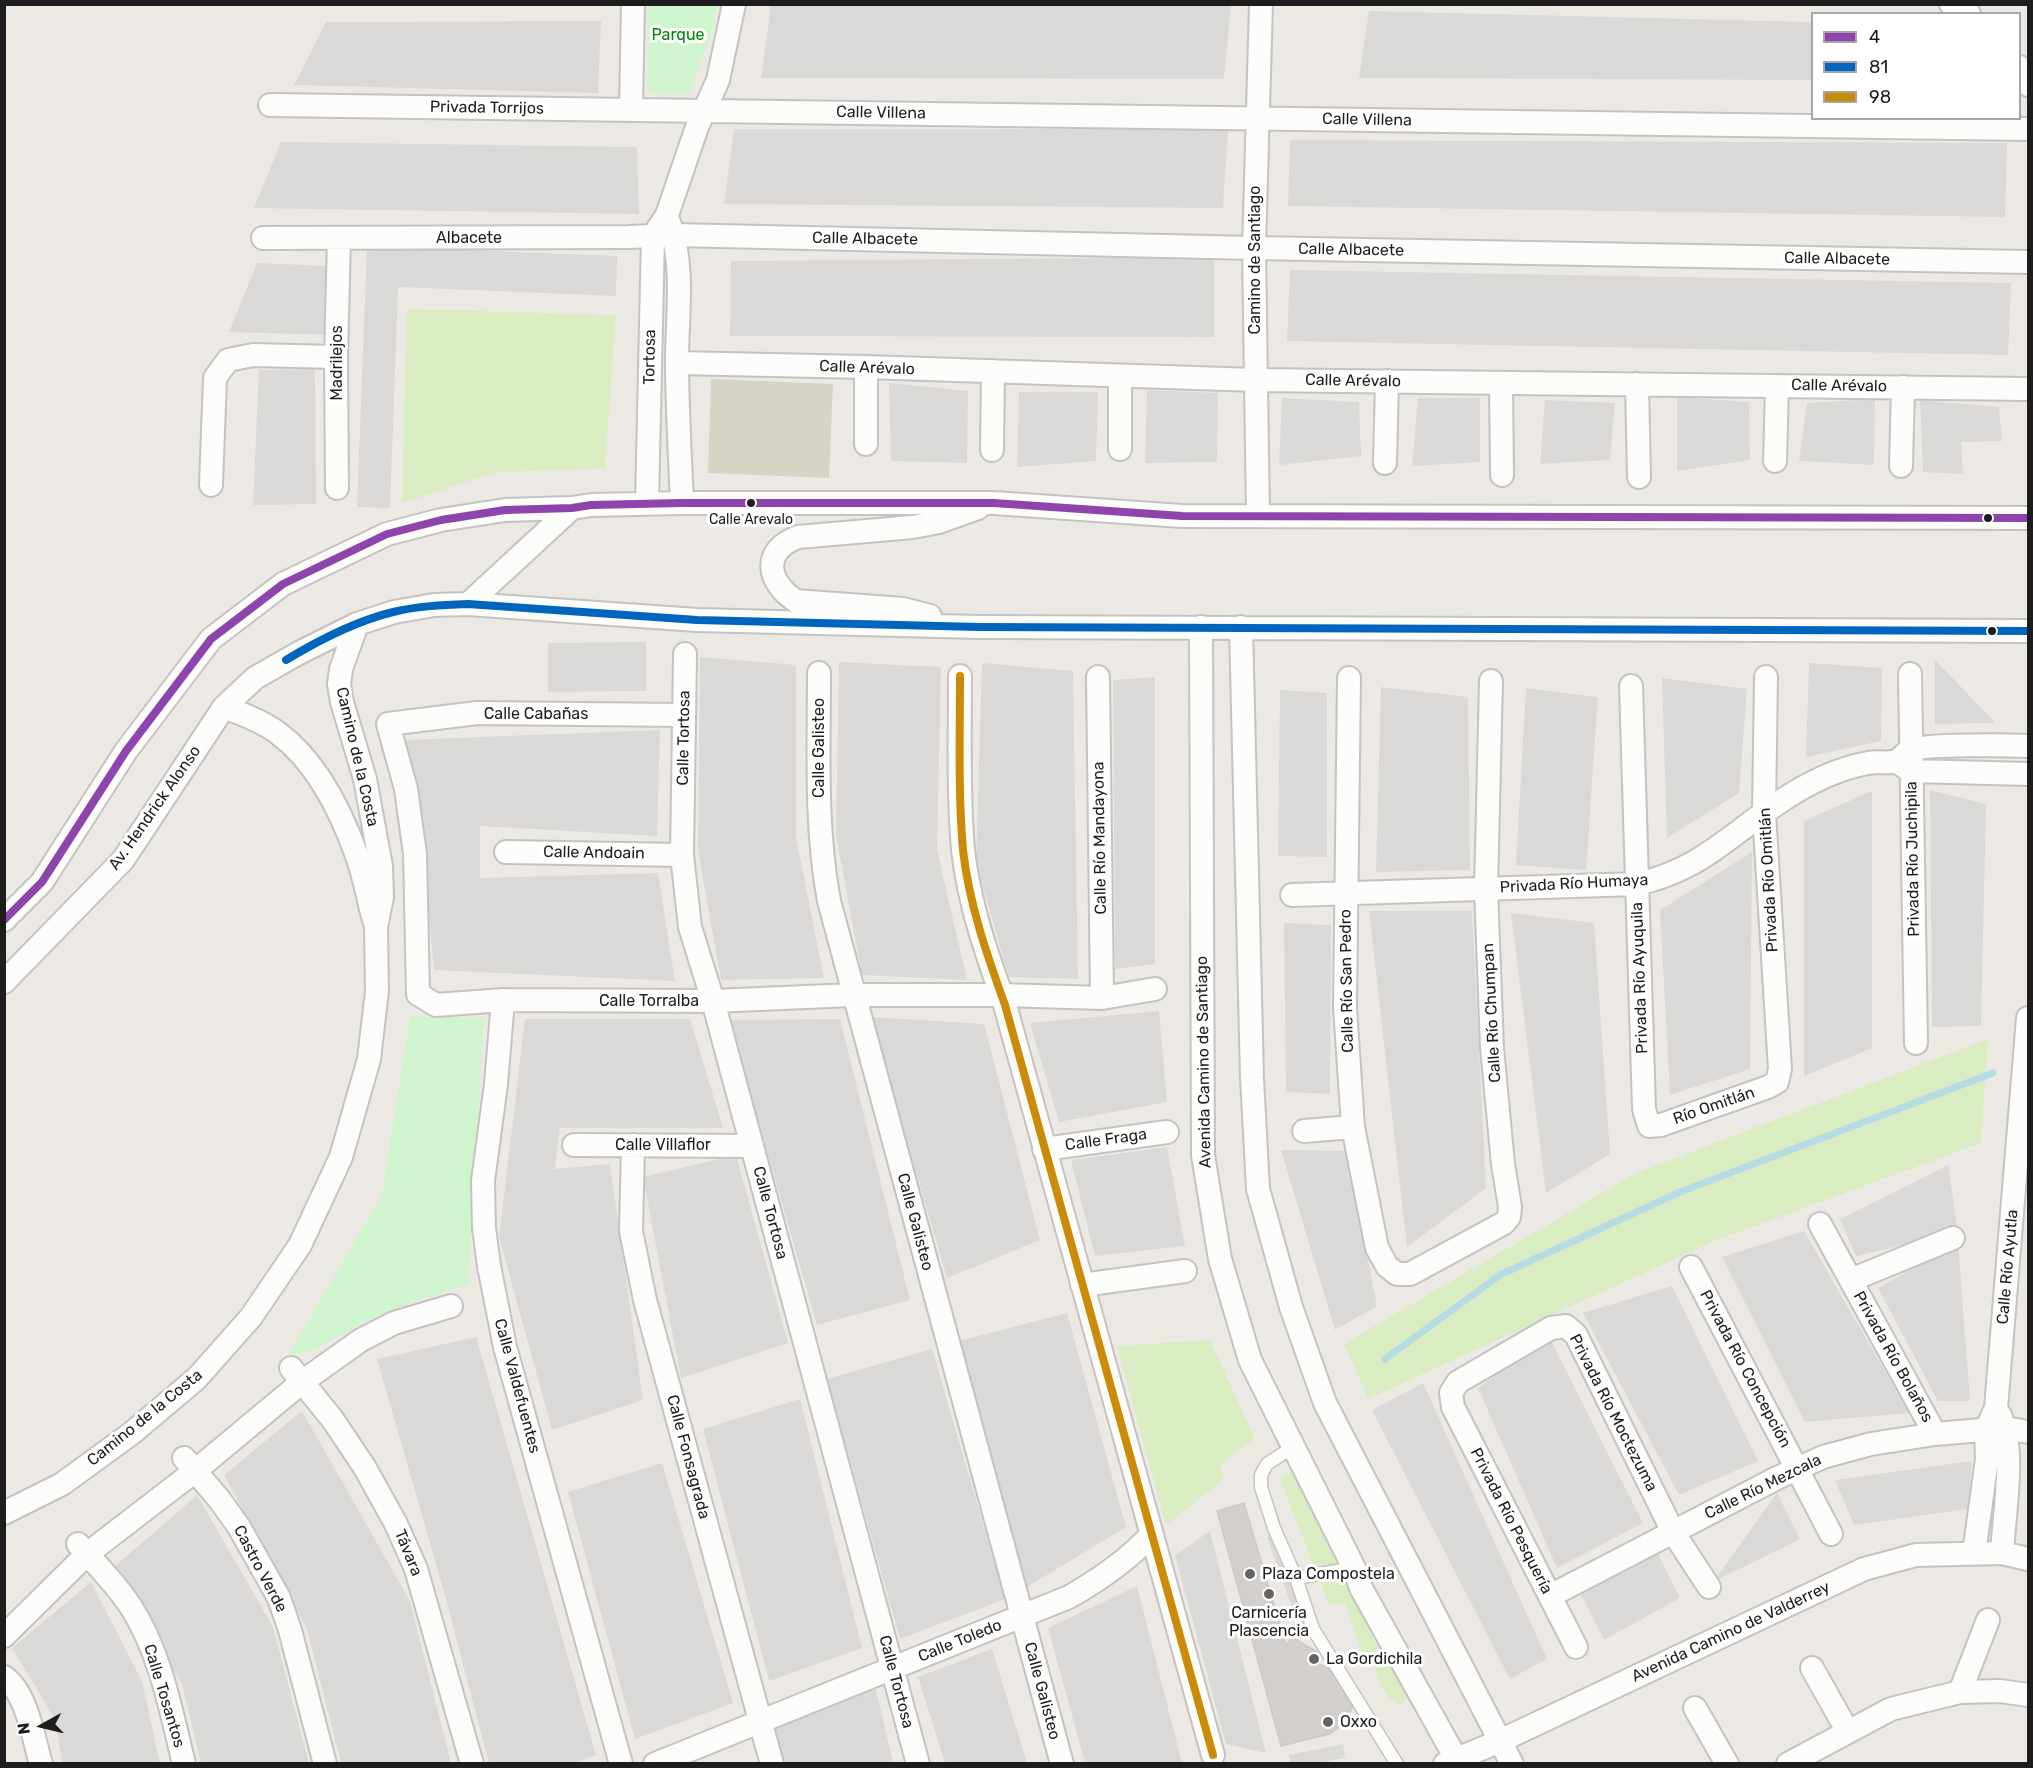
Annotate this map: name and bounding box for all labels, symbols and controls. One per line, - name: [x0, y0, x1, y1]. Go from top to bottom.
- legend: [1811, 12, 2021, 120]
- park label: Parque: [652, 25, 704, 45]
- text: 4: [1869, 26, 1880, 48]
- text: 81: [1869, 56, 1888, 78]
- text: 98: [1869, 86, 1891, 108]
- street label: Privada Torrijos: [430, 97, 544, 119]
- street label: Calle Villena: [836, 103, 926, 123]
- street label: Calle Villena: [1322, 110, 1412, 130]
- street label: Camino de Santiago: [1245, 186, 1265, 334]
- street label: Albacete: [436, 228, 502, 248]
- street label: Calle Albacete: [812, 228, 918, 250]
- street label: Calle Albacete: [1298, 239, 1404, 261]
- street label: Calle Albacete: [1784, 248, 1890, 270]
- street label: Madrilejos: [327, 325, 347, 401]
- street label: Tortosa: [640, 329, 660, 385]
- street label: Calle Arévalo: [819, 357, 915, 379]
- street label: Calle Arévalo: [1305, 371, 1401, 391]
- street label: Calle Arévalo: [1791, 376, 1887, 396]
- marker: Calle Arevalo: [745, 497, 757, 509]
- place label: Calle Arevalo: [709, 512, 793, 528]
- unlabelled marker: [1982, 512, 1994, 524]
- unlabelled marker: [1986, 625, 1998, 637]
- street label: Camino de la Costa: [332, 685, 382, 829]
- street label: Calle Tortosa: [674, 690, 694, 786]
- street label: Calle Galisteo: [809, 698, 829, 798]
- street label: Calle Cabañas: [484, 704, 588, 724]
- street label: Av. Hendrick Alonso: [105, 742, 205, 874]
- street label: Calle Río Mandayona: [1089, 761, 1111, 915]
- street label: Privada Río Juchipila: [1902, 781, 1924, 937]
- street label: Privada Río Omitlán: [1756, 807, 1782, 953]
- street label: Calle Andoain: [543, 843, 645, 863]
- street label: Privada Río Humaya: [1499, 871, 1649, 897]
- street label: Privada Río Ayuquila: [1628, 902, 1652, 1054]
- street label: Calle Río San Pedro: [1336, 909, 1358, 1053]
- street label: Calle Río Chumpan: [1479, 943, 1505, 1083]
- street label: Avenida Camino de Santiago: [1193, 956, 1215, 1168]
- street label: Calle Torralba: [599, 991, 699, 1011]
- street label: Río Omitlán: [1671, 1083, 1757, 1129]
- street label: Calle Fraga: [1064, 1125, 1148, 1155]
- street label: Calle Villaflor: [615, 1135, 711, 1155]
- street label: Calle Tortosa: [748, 1164, 792, 1262]
- street label: Calle Galisteo: [893, 1171, 937, 1273]
- street label: Calle Río Ayutla: [1993, 1209, 2023, 1325]
- street label: Privada Río Concepción: [1695, 1287, 1795, 1451]
- street label: Privada Río Bolaños: [1849, 1288, 1937, 1426]
- street label: Calle Valdefuentes: [490, 1317, 544, 1455]
- street label: Privada Río Moctezuma: [1565, 1331, 1661, 1495]
- street label: Camino de la Costa: [84, 1366, 206, 1470]
- street label: Calle Fonsagrada: [662, 1393, 714, 1521]
- street label: Privada Río Pesquería: [1466, 1445, 1556, 1597]
- street label: Calle Río Mezcala: [1701, 1450, 1825, 1524]
- street label: Castro Verde: [229, 1522, 291, 1616]
- street label: Távara: [390, 1527, 426, 1579]
- place label: Plaza Compostela: [1262, 1564, 1395, 1584]
- marker: Plaza Compostela: [1243, 1567, 1257, 1581]
- street label: Avenida Camino de Valderrey: [1629, 1578, 1833, 1686]
- marker: Carnicería Plascencia: [1262, 1587, 1276, 1601]
- place label: Carnicería Plascencia: [1229, 1603, 1309, 1641]
- street label: Calle Toledo: [915, 1616, 1005, 1666]
- street label: Calle Tortosa: [874, 1633, 918, 1731]
- street label: Calle Galisteo: [1020, 1640, 1064, 1742]
- street label: Calle Tosantos: [139, 1642, 189, 1750]
- place label: La Gordichila: [1326, 1649, 1422, 1669]
- marker: La Gordichila: [1307, 1652, 1321, 1666]
- north arrow: [12, 1696, 72, 1756]
- place label: Oxxo: [1340, 1712, 1377, 1732]
- marker: Oxxo: [1321, 1715, 1335, 1729]
- text: N: [13, 1722, 34, 1736]

